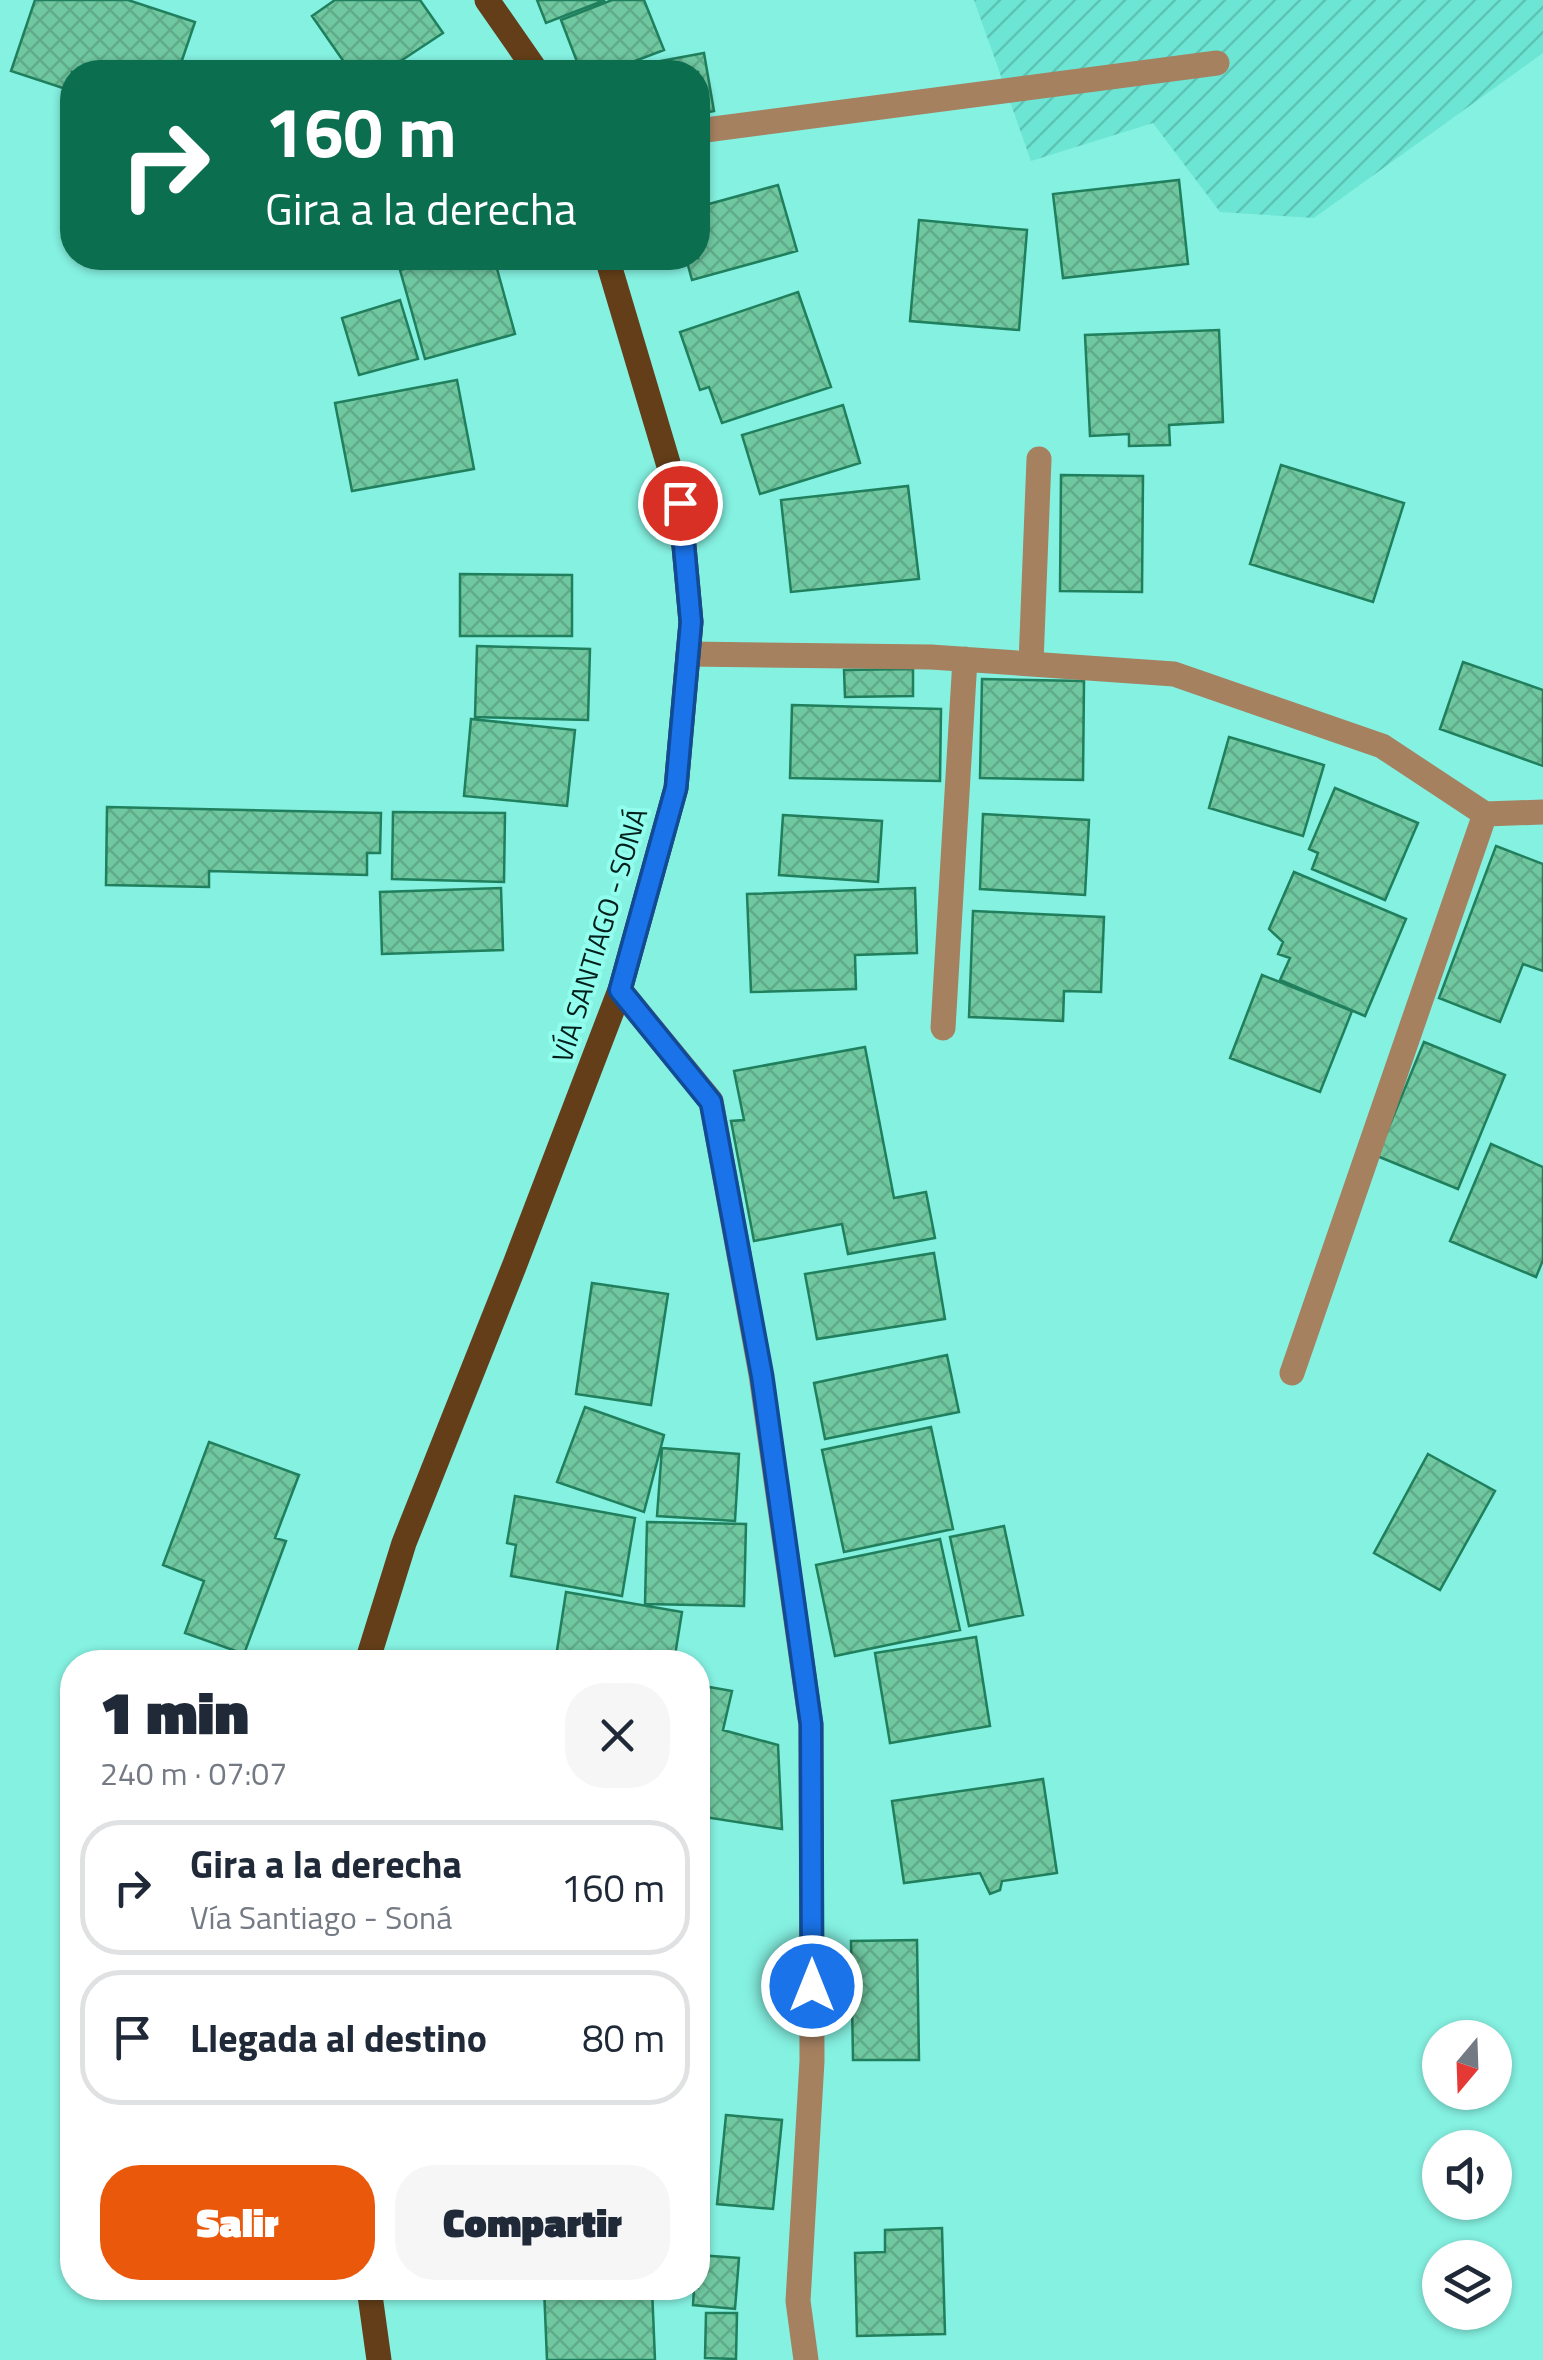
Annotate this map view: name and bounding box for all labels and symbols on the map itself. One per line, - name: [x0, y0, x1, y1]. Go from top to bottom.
- pin: [638, 461, 723, 546]
- street label: VÍA SANTIAGO - SONÁ: [540, 802, 658, 1068]
- position arrow: [760, 1934, 864, 2038]
- north arrow: [1422, 2020, 1512, 2110]

